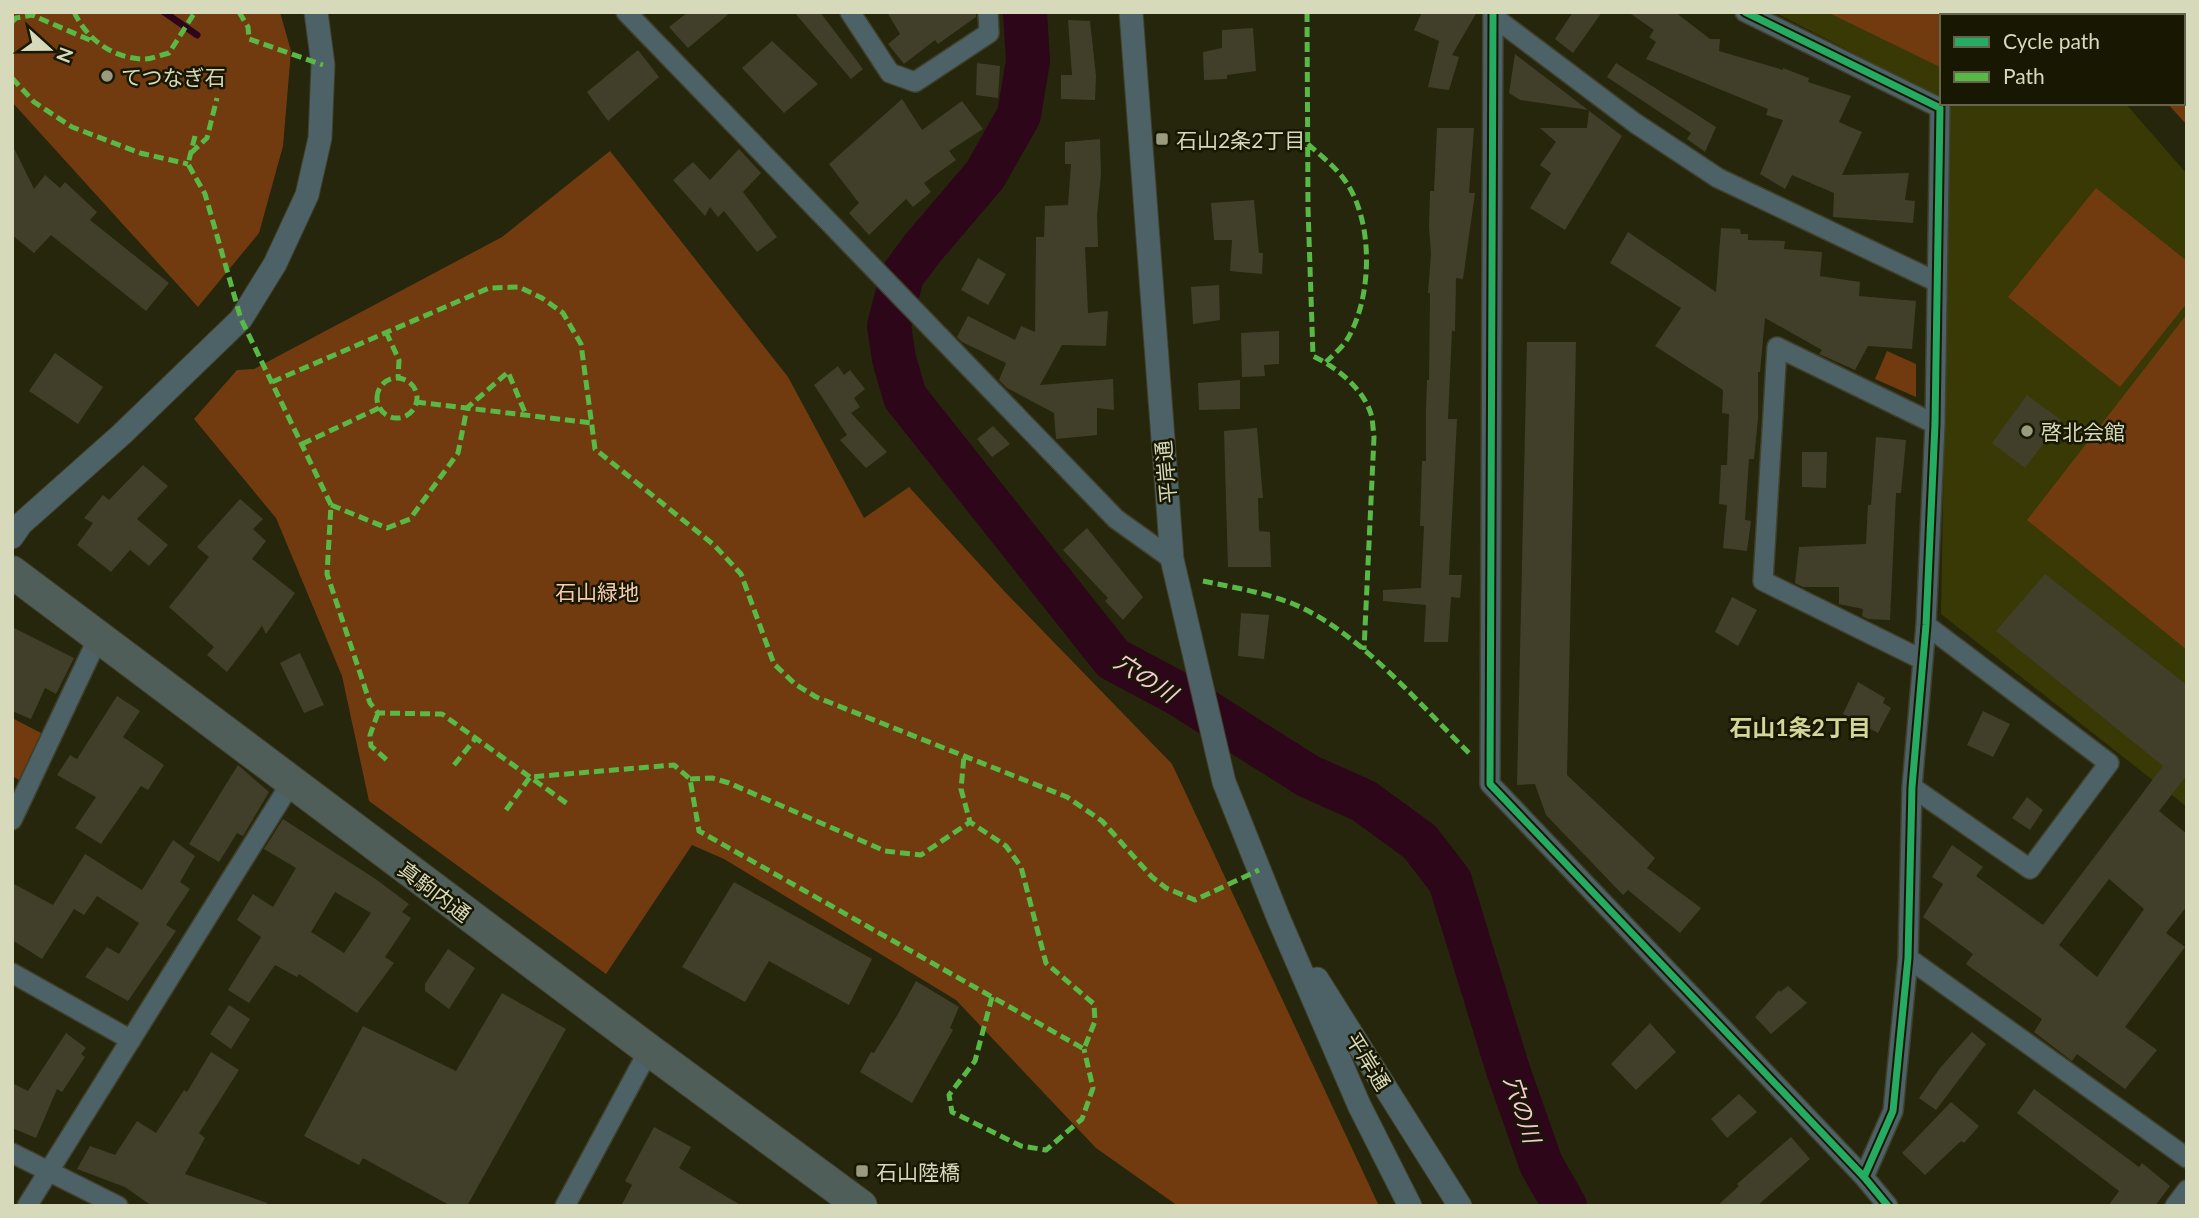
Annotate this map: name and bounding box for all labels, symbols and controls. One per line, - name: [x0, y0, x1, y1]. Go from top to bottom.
- north arrow: [14, 14, 84, 84]
- legend: [1940, 14, 2185, 105]
- text: Cycle path: [2003, 28, 2100, 53]
- text: N: [52, 44, 79, 66]
- text: Path: [2003, 63, 2045, 88]
- place label: てつなぎ石: [121, 64, 226, 89]
- marker: てつなぎ石: [99, 68, 115, 84]
- place label: 石山2条2丁目: [1176, 127, 1305, 152]
- marker: 石山2条2丁目: [1154, 131, 1170, 147]
- place label: 啓北会館: [2041, 419, 2125, 444]
- marker: 啓北会館: [2019, 423, 2035, 439]
- street label: 平岸通: [1150, 440, 1180, 504]
- park label: 石山緑地: [555, 579, 639, 604]
- water label: 穴の川: [1109, 646, 1185, 709]
- district label: 石山1条2丁目: [1729, 713, 1871, 741]
- street label: 真駒内通: [394, 856, 476, 926]
- street label: 平岸通: [1342, 1028, 1396, 1094]
- water label: 穴の川: [1499, 1072, 1548, 1149]
- place label: 石山陸橋: [876, 1159, 960, 1184]
- marker: 石山陸橋: [854, 1163, 870, 1179]

